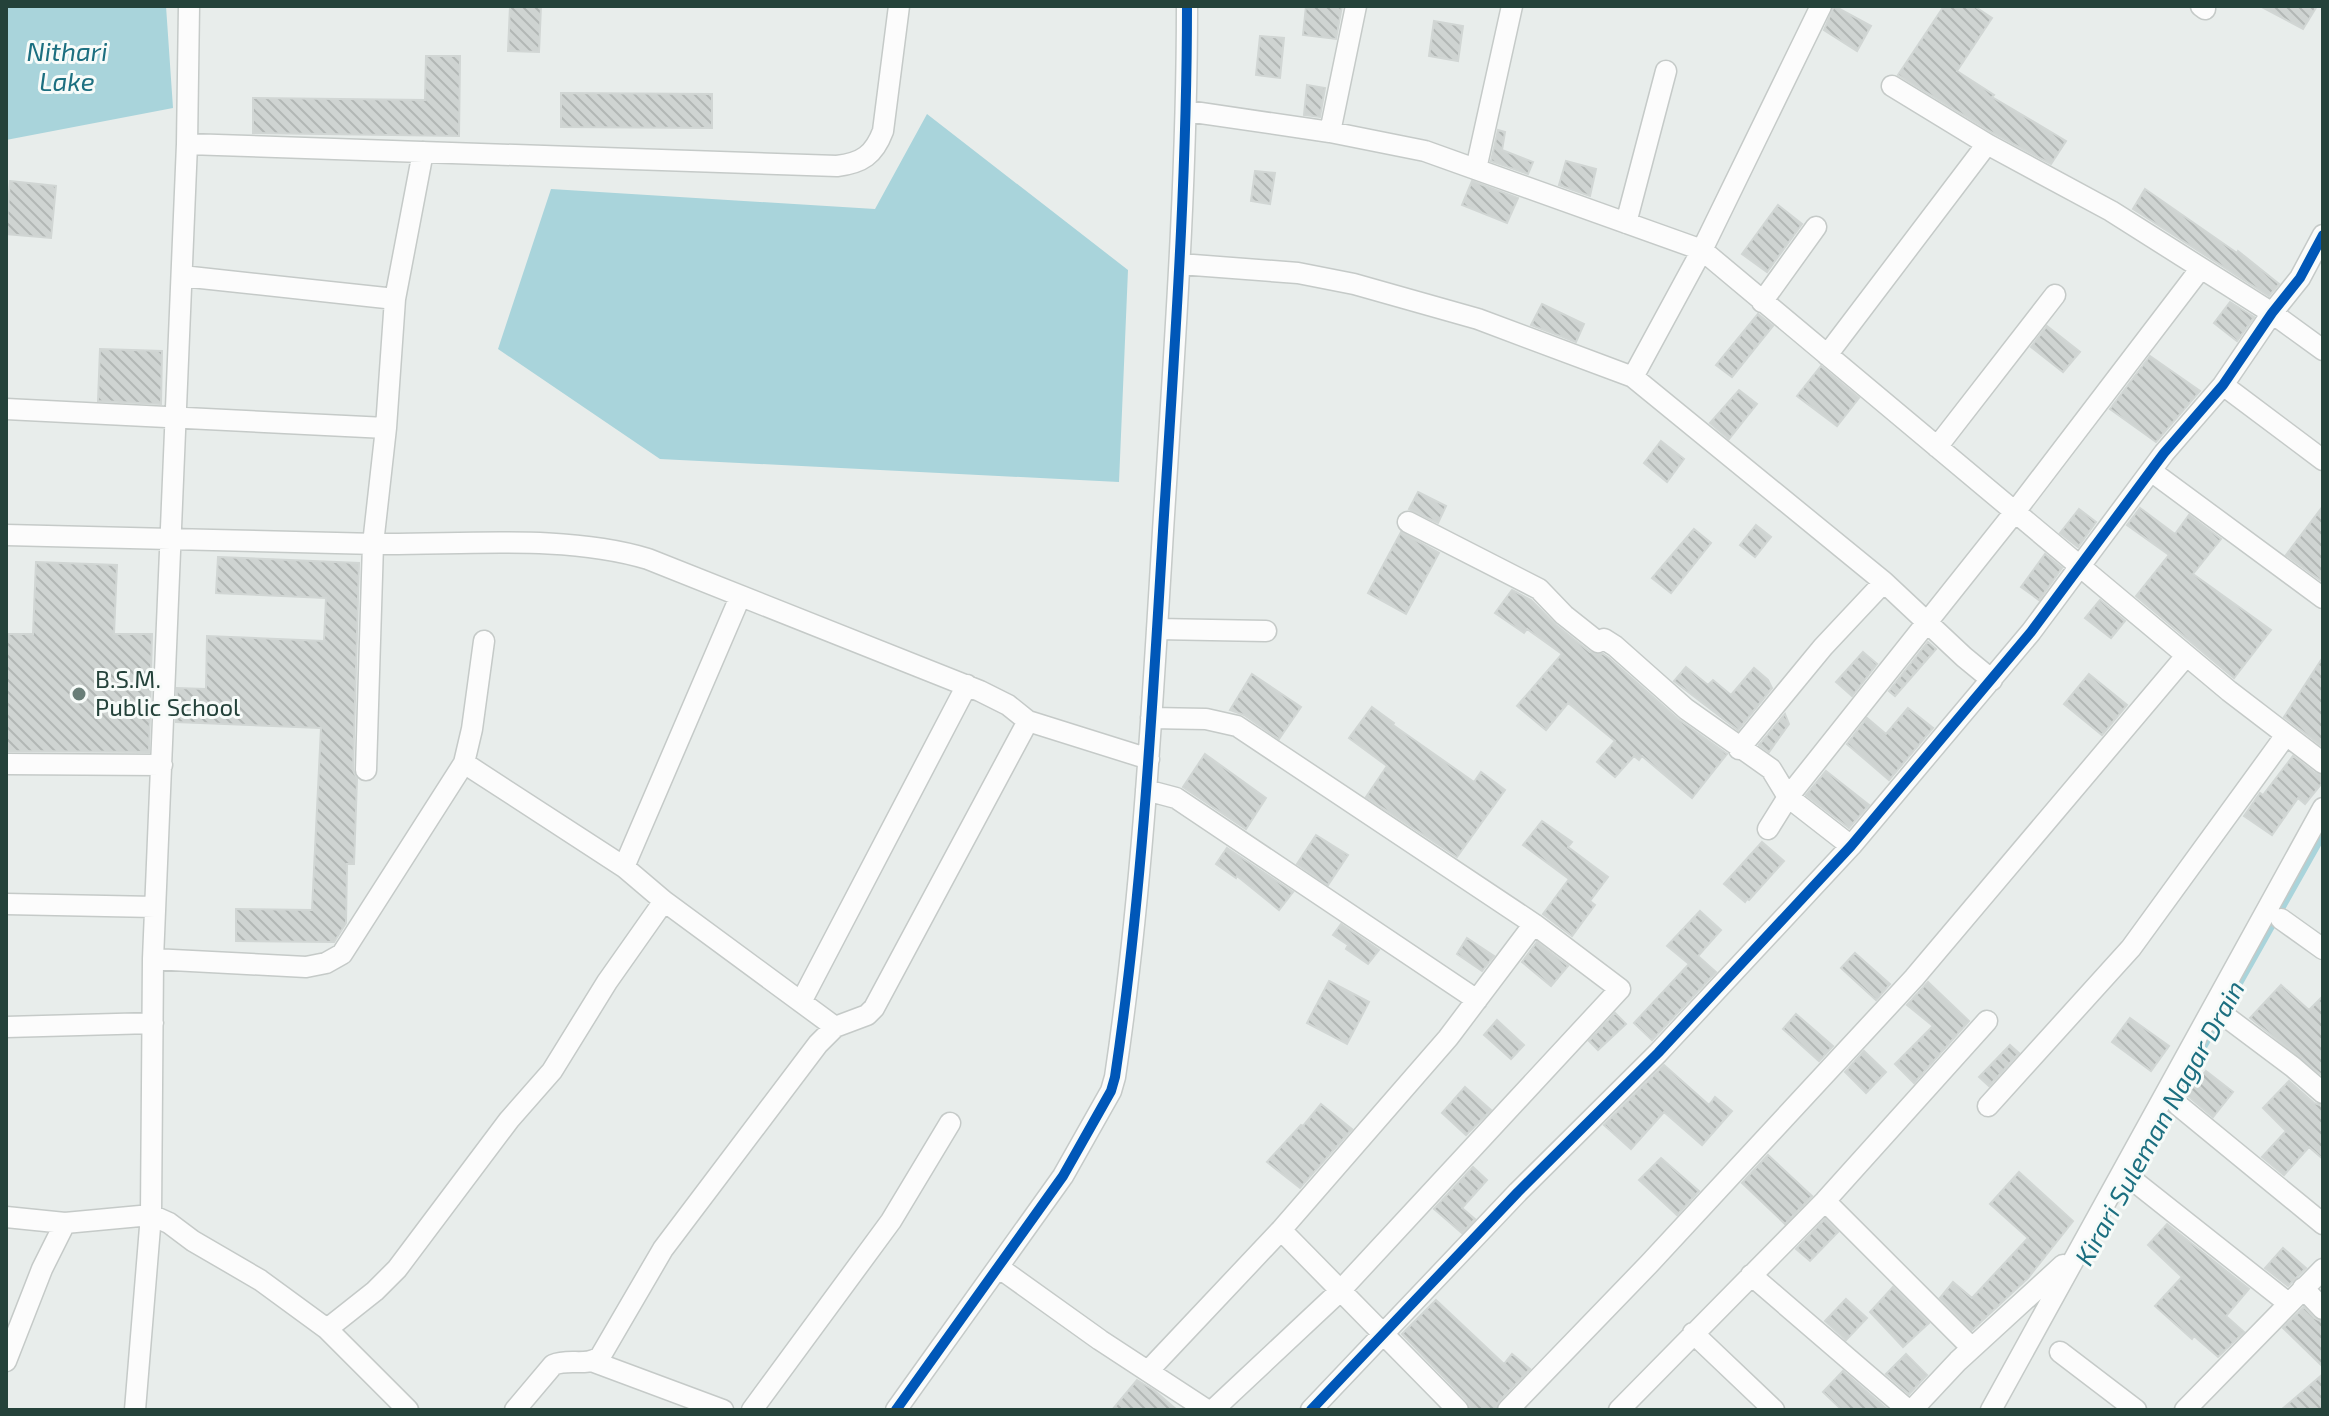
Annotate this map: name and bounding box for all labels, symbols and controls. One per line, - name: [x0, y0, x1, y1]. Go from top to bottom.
- water label: Nithari Lake: [26, 35, 108, 96]
- place label: B.S.M. Public School: [95, 664, 240, 721]
- marker: B.S.M. Public School: [70, 685, 88, 703]
- water label: Kirari Suleman Nagar Drain: [2067, 974, 2250, 1270]

